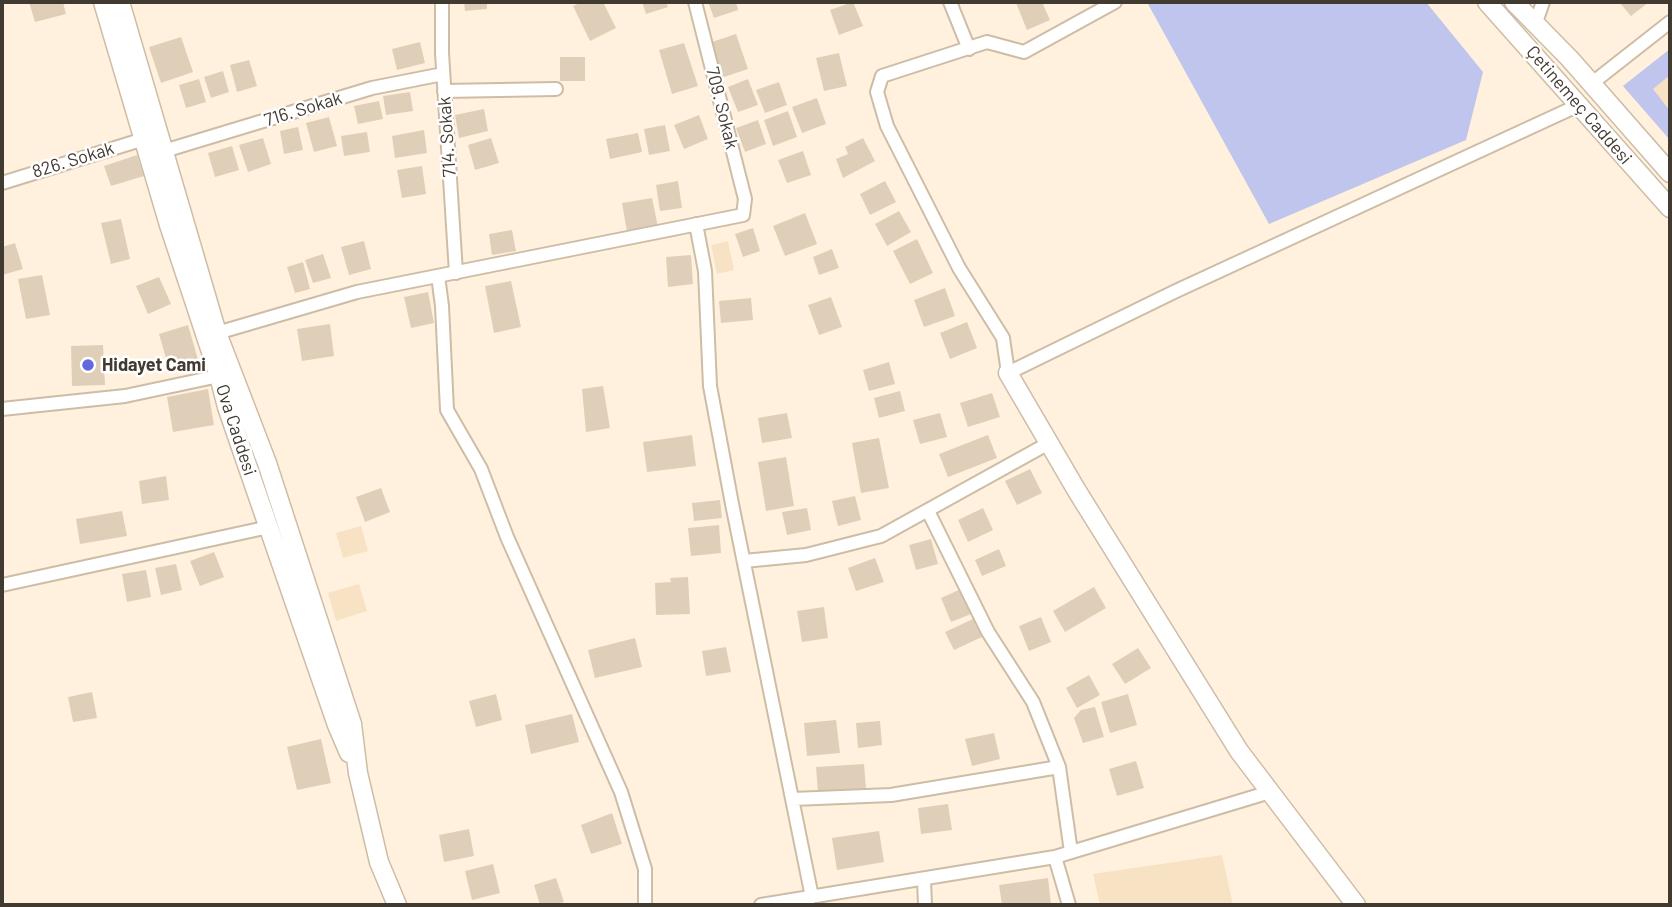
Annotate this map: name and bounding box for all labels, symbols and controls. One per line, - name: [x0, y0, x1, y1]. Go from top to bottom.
- street label: Çetinemeç Caddesi: [1522, 41, 1636, 169]
- street label: 709. Sokak: [701, 65, 743, 151]
- street label: 716. Sokak: [262, 87, 344, 131]
- street label: 714. Sokak: [433, 96, 461, 178]
- street label: 826. Sokak: [30, 137, 116, 183]
- place label: Hidayet Cami: [102, 354, 206, 376]
- marker: Hidayet Cami: [80, 357, 96, 373]
- street label: Ova Caddesi: [211, 382, 261, 478]

